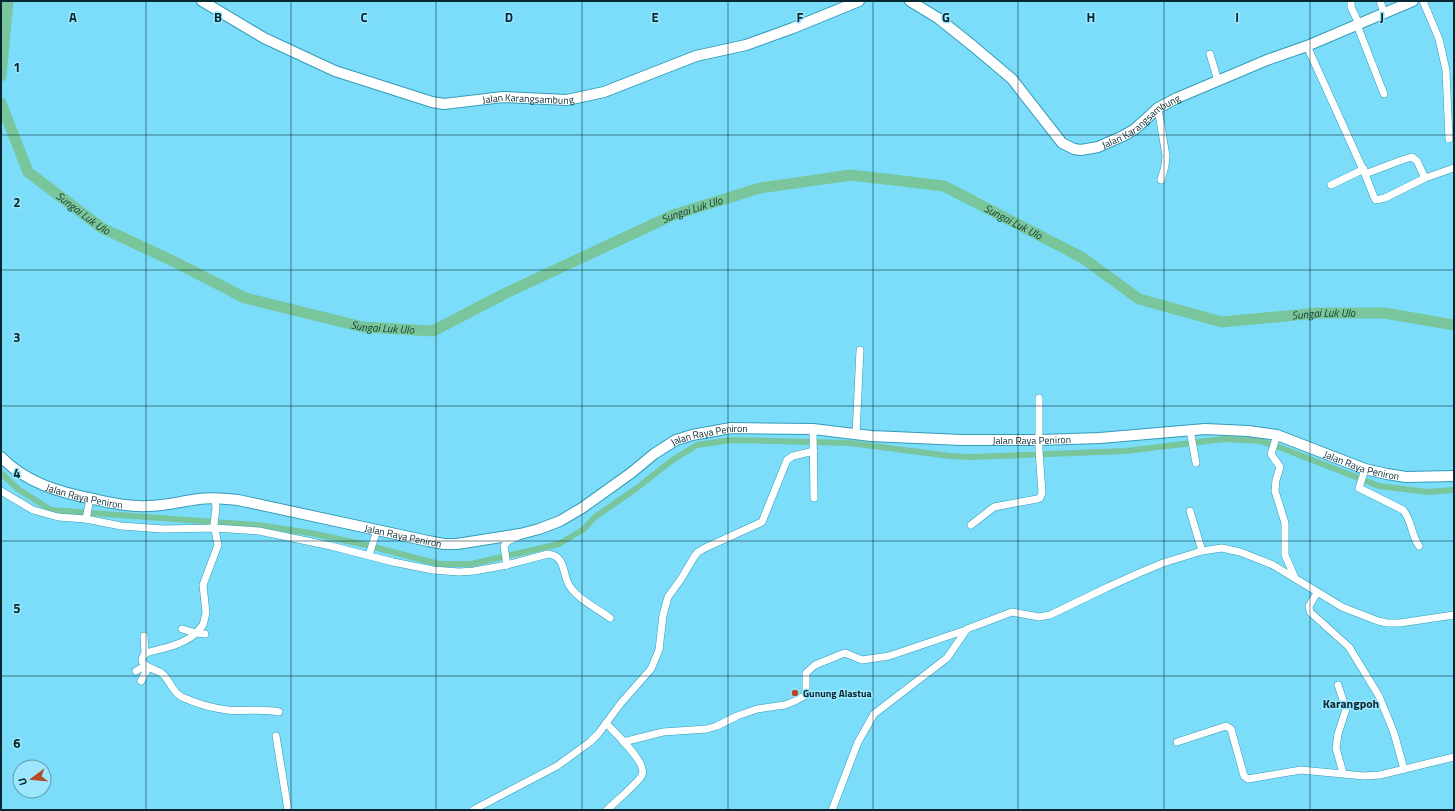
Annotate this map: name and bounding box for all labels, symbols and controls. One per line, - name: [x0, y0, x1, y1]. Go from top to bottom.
- text: A: [69, 7, 77, 27]
- text: B: [214, 7, 222, 27]
- text: C: [360, 7, 368, 27]
- text: D: [505, 7, 513, 27]
- text: E: [651, 7, 659, 27]
- text: F: [797, 7, 804, 27]
- text: G: [942, 7, 950, 27]
- text: H: [1087, 7, 1095, 27]
- text: I: [1235, 7, 1239, 27]
- text: J: [1380, 7, 1384, 27]
- text: 1: [13, 57, 21, 77]
- street label: Jalan Karangsambung: [482, 90, 575, 108]
- street label: Jalan Karangsambung: [1099, 91, 1183, 152]
- water label: Sungai Luk Ulo: [53, 188, 113, 239]
- text: 2: [13, 192, 21, 212]
- water label: Sungai Luk Ulo: [659, 192, 725, 227]
- water label: Sungai Luk Ulo: [981, 200, 1046, 244]
- water label: Sungai Luk Ulo: [1291, 305, 1356, 323]
- water label: Sungai Luk Ulo: [349, 316, 415, 338]
- text: 3: [13, 327, 21, 347]
- street label: Jalan Raya Peniron: [668, 421, 748, 450]
- street label: Jalan Raya Peniron: [993, 432, 1071, 448]
- street label: Jalan Raya Peniron: [1322, 447, 1400, 484]
- text: 4: [13, 463, 21, 483]
- street label: Jalan Raya Peniron: [44, 480, 124, 513]
- street label: Jalan Raya Peniron: [363, 521, 443, 551]
- text: 5: [13, 598, 21, 618]
- place label: Gunung Alastua: [803, 686, 872, 701]
- marker: Gunung Alastua: [790, 688, 800, 698]
- district label: Karangpoh: [1323, 694, 1379, 713]
- text: 6: [13, 733, 21, 753]
- north arrow: [12, 759, 52, 799]
- text: U: [14, 776, 31, 787]

